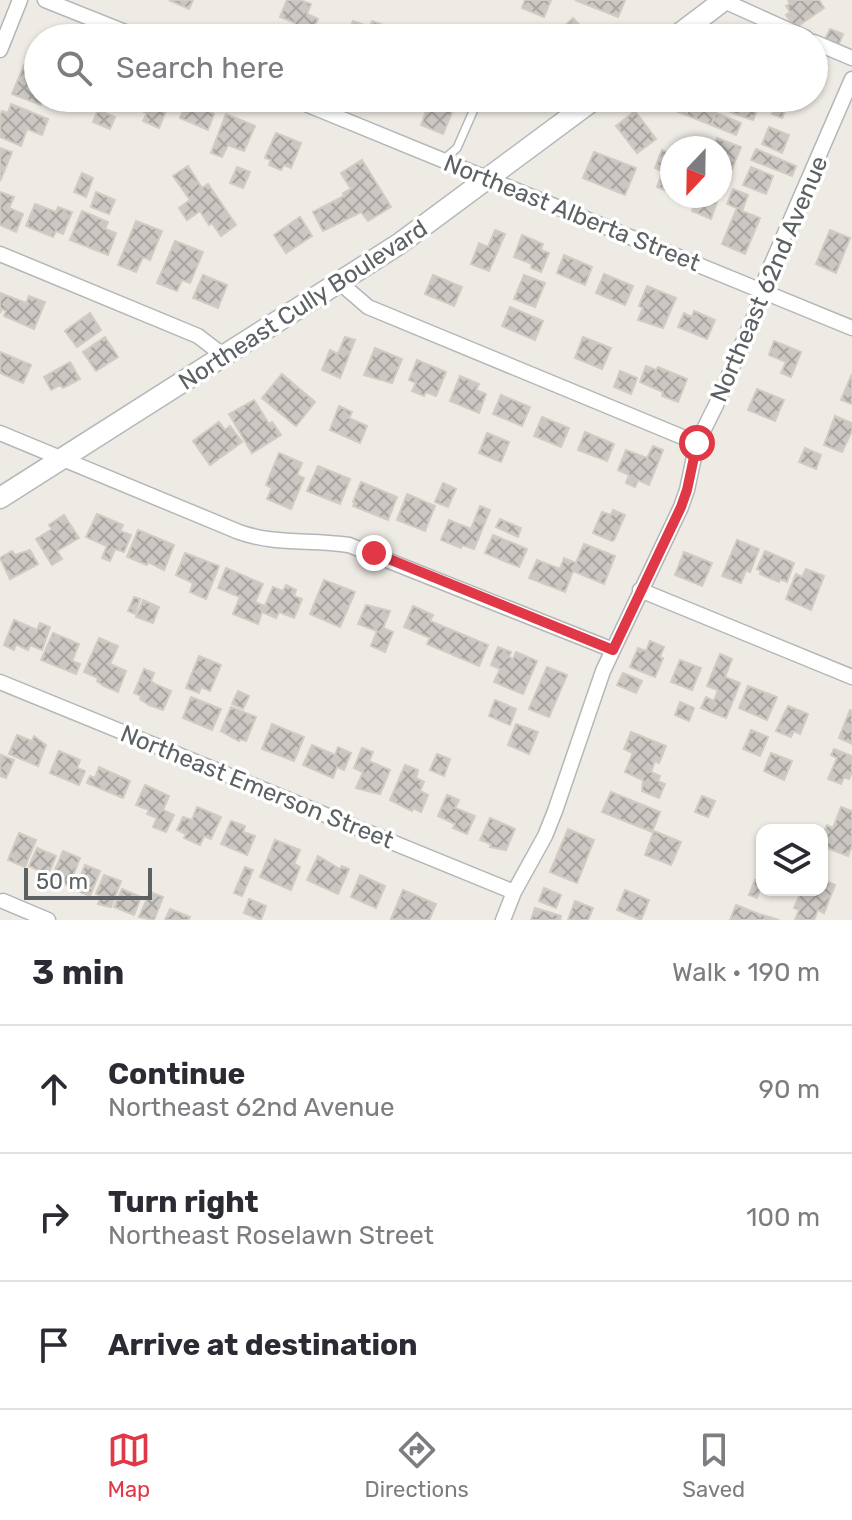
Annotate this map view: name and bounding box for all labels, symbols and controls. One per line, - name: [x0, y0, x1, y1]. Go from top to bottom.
- search box: [24, 24, 828, 112]
- icon: search: [52, 46, 96, 90]
- text: Search here: [116, 50, 284, 86]
- north arrow: [660, 136, 732, 208]
- street label: Northeast Alberta Street: [440, 149, 704, 277]
- street label: Northeast 62nd Avenue: [704, 152, 834, 406]
- street label: Northeast Cully Boulevard: [173, 214, 433, 396]
- route start: [679, 425, 715, 461]
- route end: [356, 535, 392, 571]
- street label: Northeast Emerson Street: [116, 719, 398, 855]
- map controls: [756, 824, 828, 896]
- button: layers: [756, 824, 828, 896]
- scale bar: [24, 864, 152, 900]
- text: 50 m: [36, 868, 88, 895]
- text: 3 min: [32, 952, 124, 993]
- text: Walk · 190 m: [672, 957, 820, 988]
- text: Continue: [108, 1056, 245, 1092]
- icon: ahead: [32, 1067, 76, 1111]
- text: 90 m: [759, 1074, 820, 1105]
- text: Northeast 62nd Avenue: [108, 1092, 394, 1123]
- text: Turn right: [108, 1184, 259, 1220]
- icon: right: [32, 1195, 76, 1239]
- text: 100 m: [746, 1202, 820, 1233]
- text: Northeast Roselawn Street: [108, 1220, 434, 1251]
- icon: arrive: [32, 1323, 76, 1367]
- text: Arrive at destination: [108, 1327, 418, 1363]
- tab: Map: [107, 1428, 151, 1503]
- tab: Directions: [364, 1428, 469, 1503]
- tab: Saved: [682, 1428, 745, 1503]

